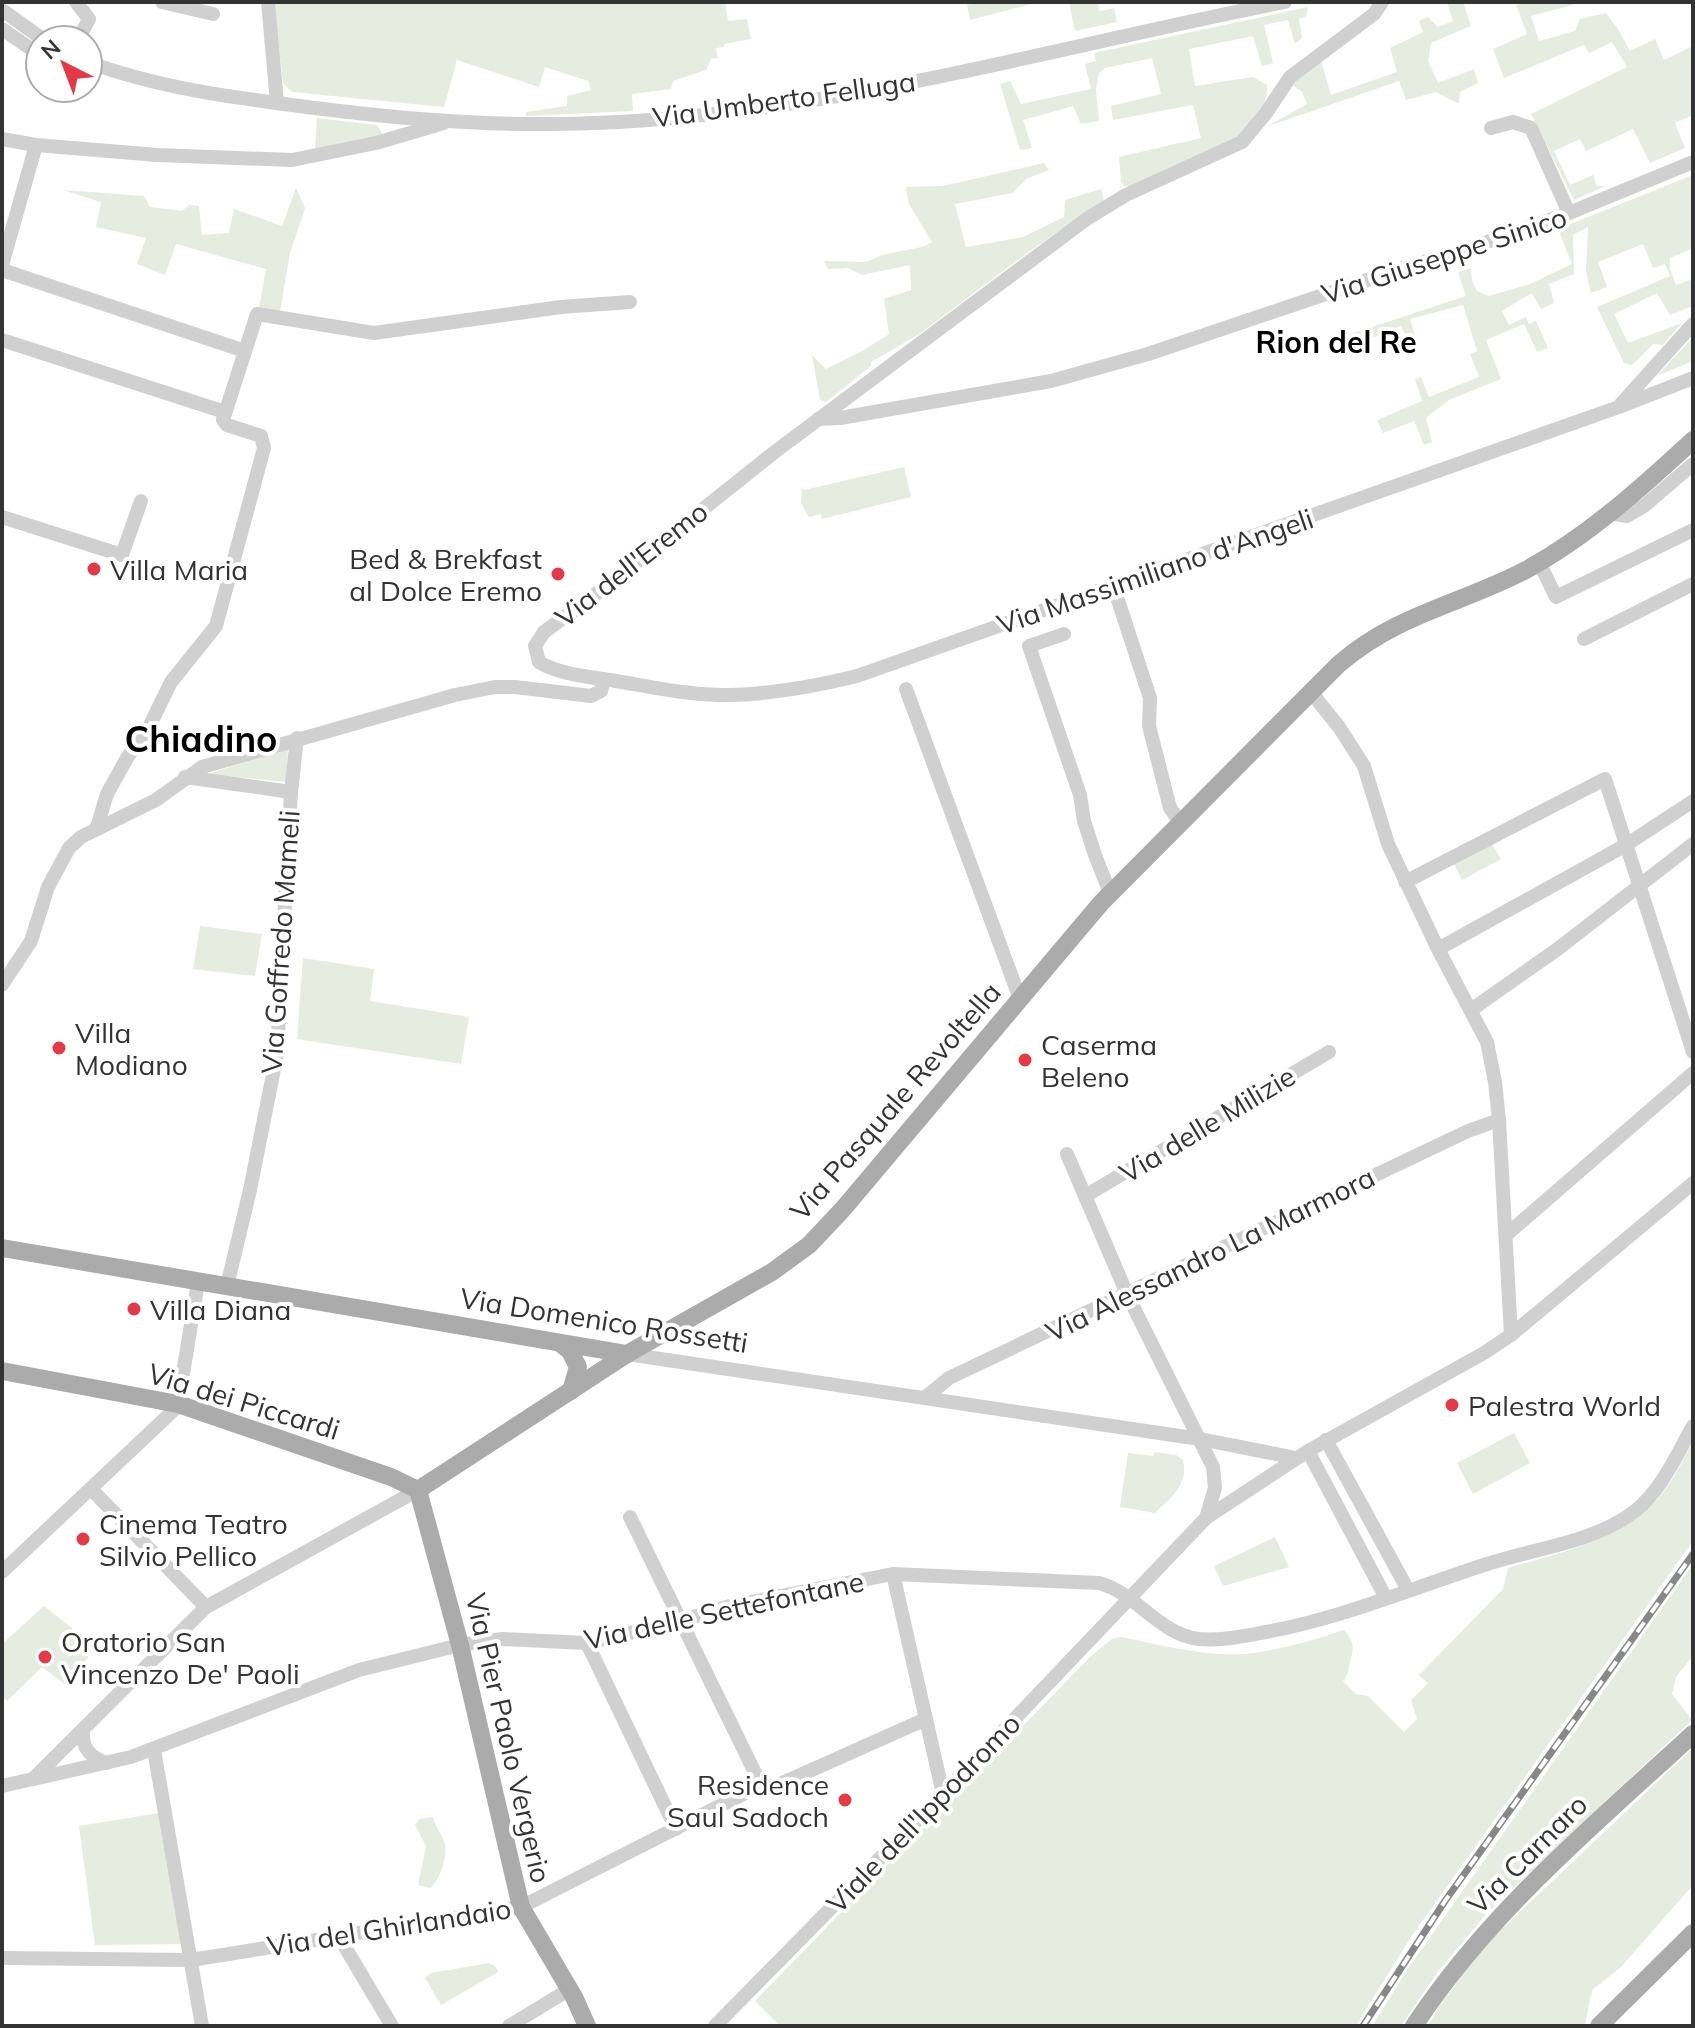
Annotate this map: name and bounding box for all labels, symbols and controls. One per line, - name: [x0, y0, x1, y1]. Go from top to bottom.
- north arrow: [24, 24, 104, 104]
- text: N: [35, 33, 66, 65]
- street label: Via Umberto Felluga: [650, 63, 918, 135]
- street label: Via Giuseppe Sinico: [1317, 199, 1571, 311]
- district label: Rion del Re: [1255, 323, 1417, 361]
- street label: Via dell'Eremo: [548, 494, 714, 634]
- street label: Via Massimiliano d'Angeli: [992, 500, 1318, 642]
- place label: Bed & Brekfast al Dolce Eremo: [349, 541, 542, 608]
- place label: Villa Maria: [110, 552, 248, 587]
- marker: Villa Maria: [85, 560, 103, 578]
- marker: Bed & Brekfast al Dolce Eremo: [549, 565, 567, 583]
- district label: Chiadino: [125, 716, 277, 761]
- street label: Via Goffredo Mameli: [253, 809, 307, 1075]
- street label: Via Pasquale Revoltella: [782, 975, 1008, 1227]
- place label: Villa Modiano: [75, 1015, 188, 1082]
- place label: Caserma Beleno: [1041, 1027, 1157, 1094]
- marker: Villa Modiano: [50, 1039, 68, 1057]
- marker: Caserma Beleno: [1016, 1051, 1034, 1069]
- street label: Via delle Milizie: [1113, 1058, 1301, 1190]
- street label: Via Alessandro La Marmora: [1040, 1159, 1380, 1349]
- street label: Via Domenico Rossetti: [458, 1280, 750, 1360]
- place label: Villa Diana: [150, 1292, 291, 1327]
- marker: Villa Diana: [125, 1300, 143, 1318]
- street label: Via dei Piccardi: [144, 1355, 344, 1447]
- place label: Palestra World: [1468, 1388, 1661, 1423]
- marker: Palestra World: [1443, 1396, 1461, 1414]
- place label: Cinema Teatro Silvio Pellico: [99, 1506, 288, 1573]
- marker: Cinema Teatro Silvio Pellico: [74, 1530, 92, 1548]
- street label: Via delle Settefontane: [581, 1563, 867, 1657]
- street label: Via Pier Paolo Vergerio: [459, 1590, 559, 1886]
- place label: Oratorio San Vincenzo De' Paoli: [61, 1624, 300, 1691]
- marker: Oratorio San Vincenzo De' Paoli: [36, 1648, 54, 1666]
- street label: Viale dell'Ippodromo: [819, 1706, 1027, 1920]
- place label: Residence Saul Sadoch: [667, 1767, 829, 1834]
- street label: Via Carnaro: [1460, 1787, 1594, 1921]
- marker: Residence Saul Sadoch: [836, 1791, 854, 1809]
- street label: Via del Ghirlandaio: [265, 1890, 513, 1964]

